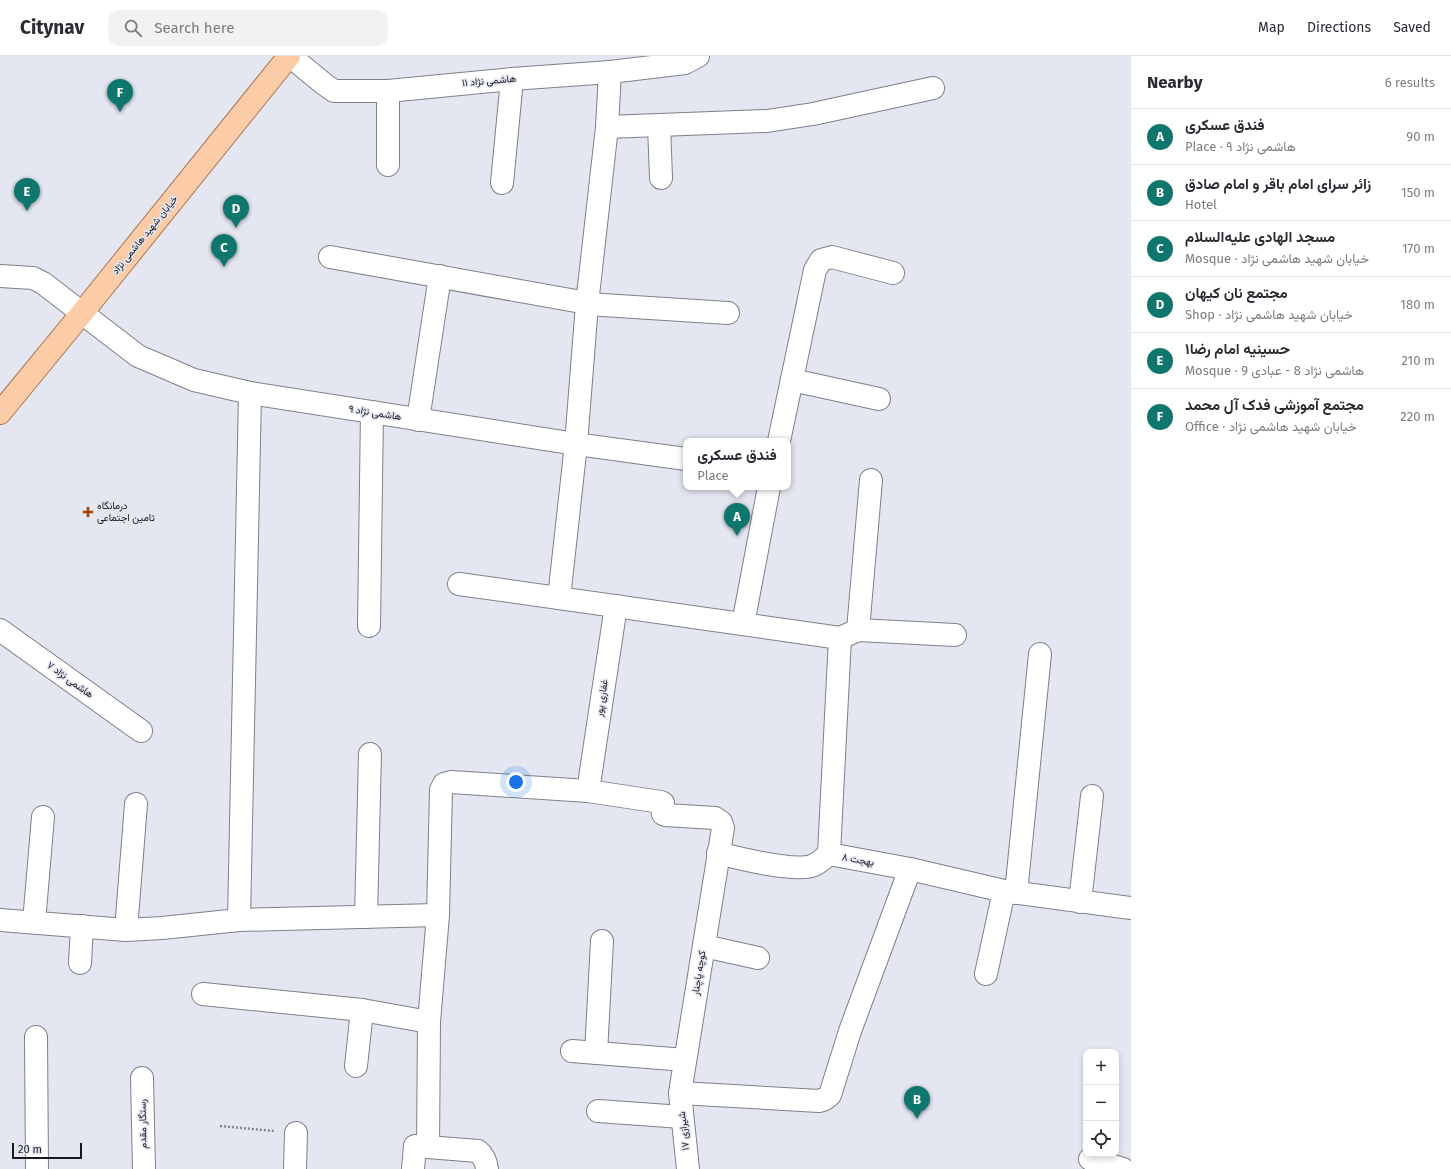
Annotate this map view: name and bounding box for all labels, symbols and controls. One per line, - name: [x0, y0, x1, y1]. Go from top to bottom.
- search box: [108, 10, 388, 46]
- text: Citynav: [20, 16, 84, 39]
- icon: search: [122, 17, 144, 39]
- text: Search here: [154, 19, 234, 37]
- text: Map: [1258, 19, 1285, 36]
- text: Directions: [1307, 19, 1371, 36]
- text: Saved: [1393, 19, 1431, 36]
- text: Nearby: [1147, 72, 1202, 93]
- street label: هاشمی نژاد ۱۱: [461, 73, 517, 89]
- text: 6 results: [1385, 75, 1435, 90]
- pin: F: [107, 79, 133, 112]
- text: فندق عسکری: [1185, 116, 1265, 134]
- text: A: [1156, 129, 1164, 144]
- text: 90 m: [1406, 129, 1435, 144]
- text: Place · هاشمی نژاد ۹: [1185, 139, 1296, 154]
- text: زائر سرای امام باقر و امام صادق: [1185, 175, 1371, 193]
- pin: E: [14, 178, 40, 211]
- text: B: [1156, 185, 1164, 200]
- text: 150 m: [1401, 185, 1435, 200]
- street label: خیابان شهید هاشمی نژاد: [109, 193, 181, 277]
- pin: D: [223, 195, 249, 228]
- text: Hotel: [1185, 197, 1217, 212]
- text: مسجد الهادی علیه‌السلام: [1185, 228, 1335, 246]
- pin: C: [211, 234, 237, 267]
- text: C: [1156, 241, 1164, 256]
- text: 170 m: [1402, 241, 1435, 256]
- text: Mosque · خیابان شهید هاشمی نژاد: [1185, 251, 1369, 266]
- text: مجتمع نان کیهان: [1185, 284, 1288, 302]
- text: D: [1156, 297, 1164, 312]
- text: 180 m: [1400, 297, 1435, 312]
- text: Shop · خیابان شهید هاشمی نژاد: [1185, 307, 1353, 322]
- text: حسینیه امام رضا۱: [1185, 340, 1290, 358]
- text: E: [1157, 353, 1163, 368]
- text: 210 m: [1401, 353, 1435, 368]
- text: Mosque · هاشمی نژاد 8 - عبادی 9: [1185, 363, 1364, 378]
- text: مجتمع آموزشی فدک آل محمد: [1185, 396, 1364, 414]
- street label: هاشمی نژاد ۹: [348, 403, 402, 423]
- text: F: [1157, 409, 1163, 424]
- text: 220 m: [1400, 409, 1435, 424]
- text: Office · خیابان شهید هاشمی نژاد: [1185, 419, 1357, 434]
- popup: [683, 438, 791, 490]
- text: فندق عسکری: [697, 446, 777, 464]
- text: Place: [697, 468, 729, 483]
- place label: درمانگاه تامین اجتماعی: [97, 500, 155, 524]
- pin: A: [724, 503, 750, 536]
- marker: درمانگاه تامین اجتماعی: [82, 506, 94, 518]
- street label: هاشمی نژاد ۷: [44, 659, 96, 701]
- street label: غفاری پور: [593, 679, 612, 719]
- your location: [506, 772, 526, 792]
- street label: بهجت ۸: [841, 851, 875, 869]
- street label: کوچه پاچنار: [689, 949, 710, 997]
- map controls: [1083, 1049, 1119, 1157]
- button: +: [1083, 1049, 1119, 1085]
- button: −: [1083, 1085, 1119, 1121]
- pin: B: [904, 1086, 930, 1119]
- street label: رستگار مقدم: [137, 1099, 149, 1149]
- street label: شیرازی ۱۷: [676, 1111, 692, 1151]
- button: locate: [1083, 1121, 1119, 1157]
- scale bar: [12, 1141, 82, 1160]
- text: 20 m: [18, 1143, 42, 1156]

